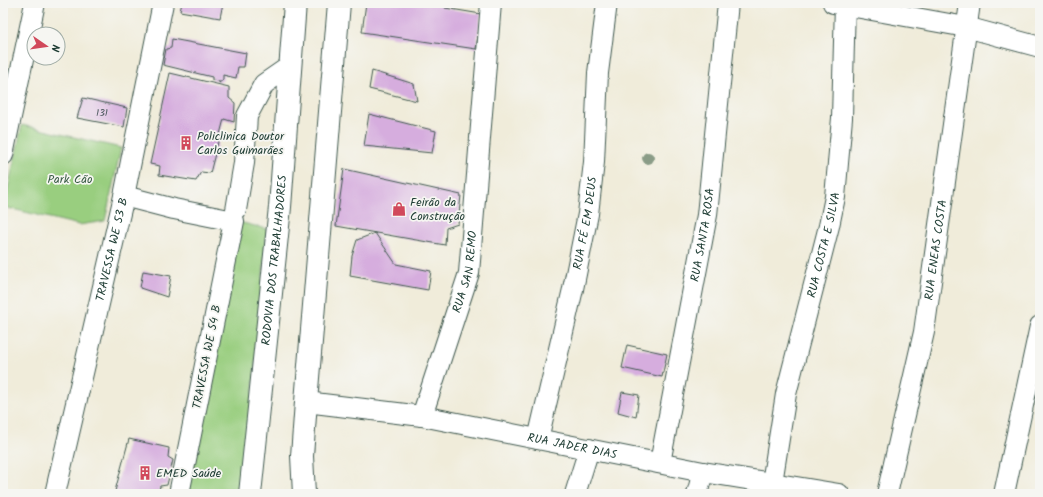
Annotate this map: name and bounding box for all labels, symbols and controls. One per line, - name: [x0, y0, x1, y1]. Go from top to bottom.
- north arrow: [26, 26, 66, 66]
- text: N: [45, 43, 64, 53]
- house number: 131: [96, 105, 108, 121]
- place label: Policlinica Doutor Carlos Guimarães: [197, 127, 285, 160]
- building icon: Policlinica Doutor Carlos Guimarães: [178, 135, 194, 151]
- park label: Park Cão: [48, 170, 92, 189]
- street label: RODOVIA DOS TRABALHADORES: [256, 174, 292, 346]
- street label: RUA FÉ EM DEUS: [568, 175, 602, 271]
- street label: RUA SANTA ROSA: [685, 187, 719, 283]
- street label: RUA COSTA E SILVA: [802, 191, 845, 300]
- place label: Feirão da Construção: [410, 193, 465, 226]
- street label: TRAVESSA WE 53 B: [90, 196, 133, 303]
- street label: RUA ENEAS COSTA: [919, 198, 952, 302]
- shop icon: Feirão da Construção: [391, 201, 407, 217]
- street label: RUA SAN REMO: [447, 229, 482, 315]
- street label: TRAVESSA WE 54 B: [188, 303, 226, 411]
- street label: RUA JADER DIAS: [526, 428, 619, 464]
- place label: EMED Saúde: [156, 464, 222, 483]
- building icon: EMED Saúde: [137, 465, 153, 481]

